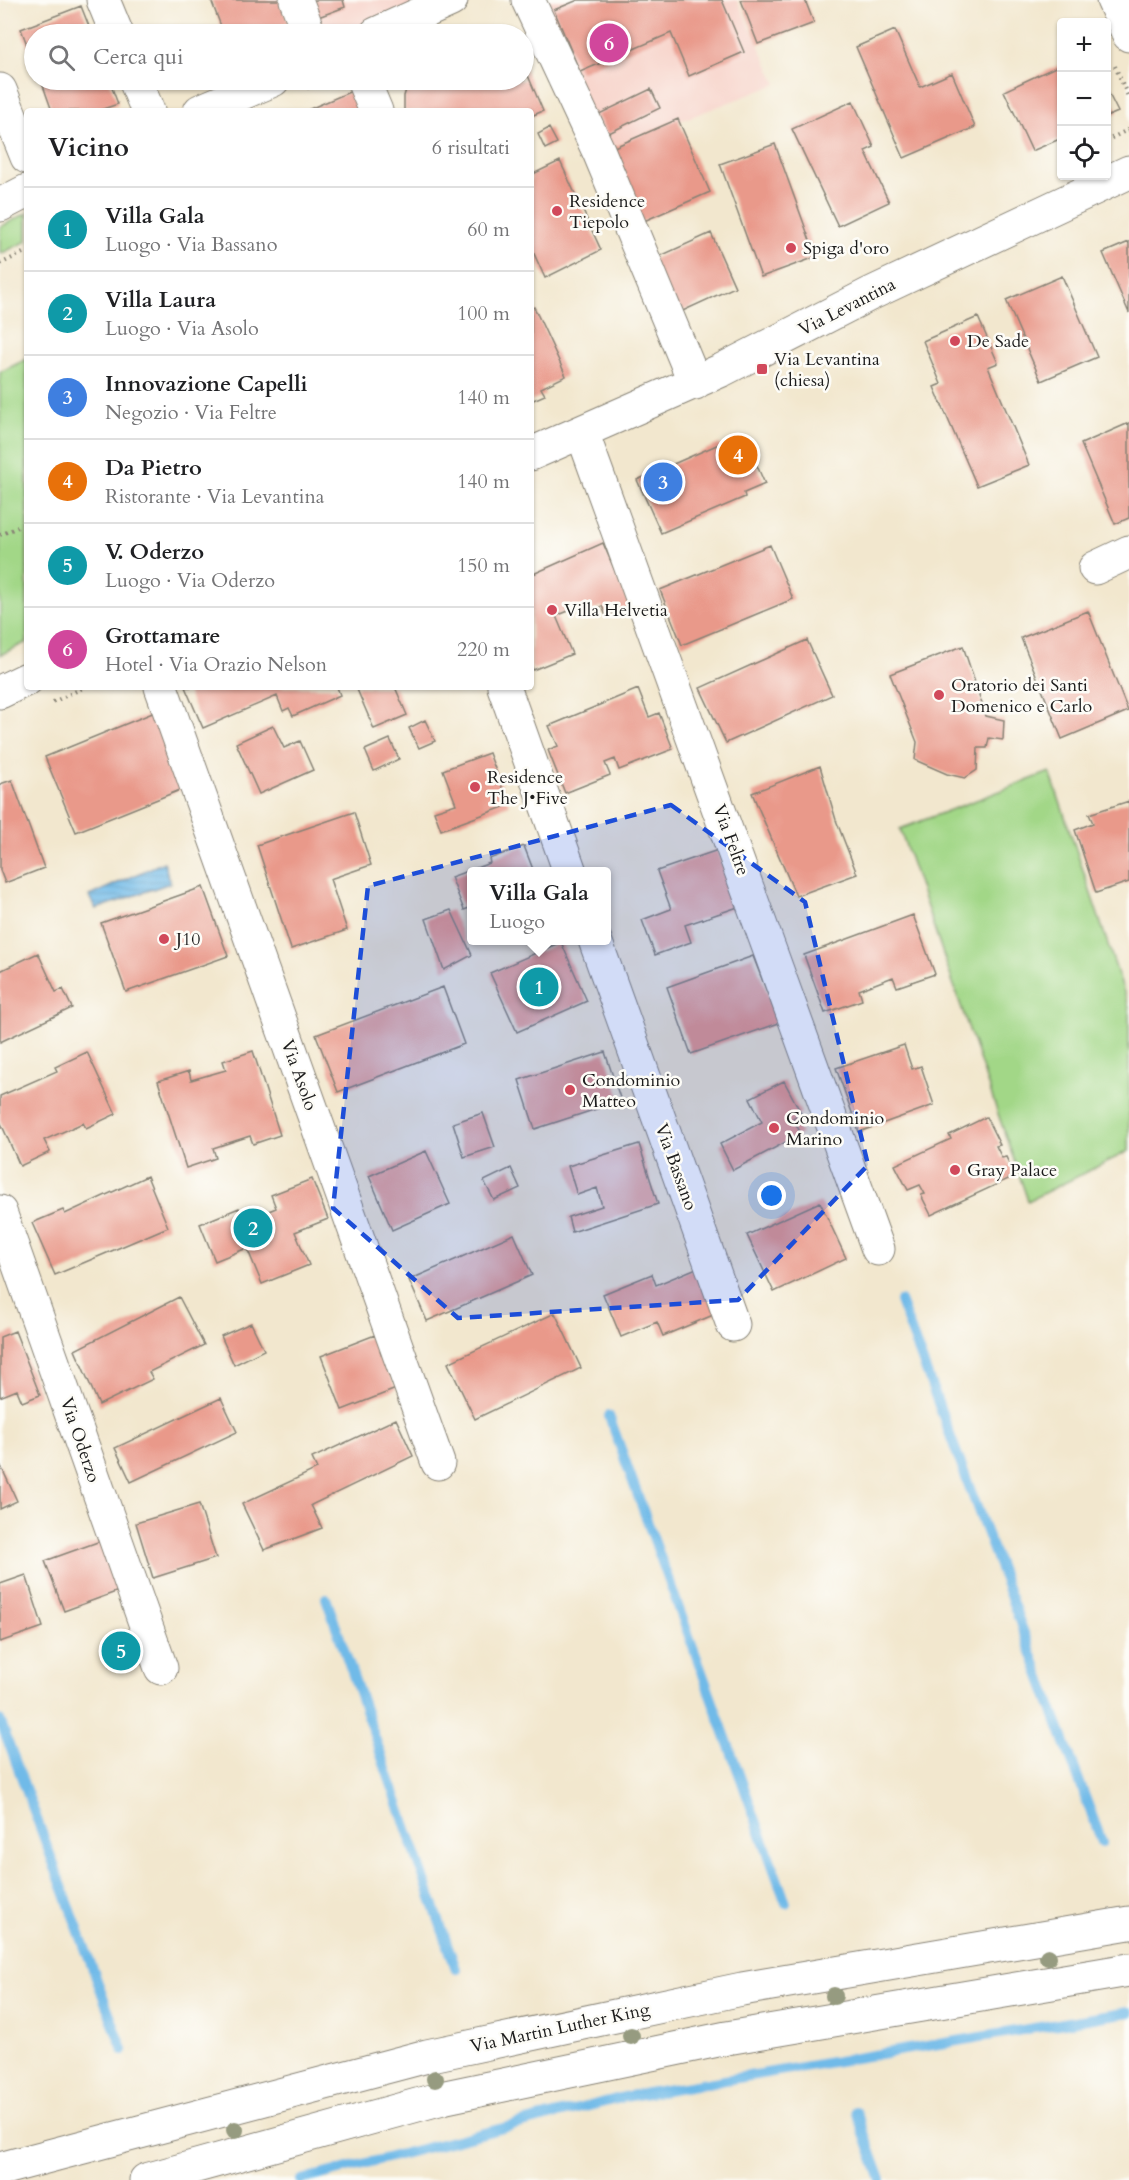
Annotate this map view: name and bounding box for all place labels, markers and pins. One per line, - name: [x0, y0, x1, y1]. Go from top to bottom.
- pin: 6: [590, 20, 628, 66]
- place label: Residence Tiepolo: [569, 189, 645, 235]
- marker: Residence Tiepolo: [550, 204, 564, 218]
- place label: Spiga d'oro: [803, 236, 889, 261]
- marker: Spiga d'oro: [784, 241, 798, 255]
- place label: De Sade: [967, 329, 1029, 354]
- marker: De Sade: [948, 334, 962, 348]
- place label: Via Levantina (chiesa): [774, 347, 880, 393]
- marker: Via Levantina (chiesa): [755, 362, 769, 376]
- pin: 4: [718, 432, 758, 478]
- pin: 3: [644, 460, 682, 504]
- place label: Villa Helvetia: [564, 598, 668, 623]
- marker: Villa Helvetia: [545, 603, 559, 617]
- place label: Oratorio dei Santi Domenico e Carlo: [951, 673, 1093, 719]
- marker: Oratorio dei Santi Domenico e Carlo: [932, 688, 946, 702]
- place label: Residence The J•Five: [487, 765, 568, 811]
- marker: Residence The J•Five: [468, 780, 482, 794]
- place label: J10: [173, 927, 201, 952]
- marker: J10: [157, 932, 171, 946]
- pin: 1: [520, 964, 558, 1010]
- place label: Condominio Matteo: [582, 1068, 681, 1114]
- marker: Condominio Matteo: [563, 1083, 577, 1097]
- place label: Condominio Marino: [786, 1106, 885, 1152]
- marker: Condominio Marino: [767, 1121, 781, 1135]
- place label: Gray Palace: [967, 1158, 1057, 1183]
- marker: Gray Palace: [948, 1163, 962, 1177]
- pin: 2: [234, 1206, 272, 1250]
- pin: 5: [102, 1628, 140, 1674]

